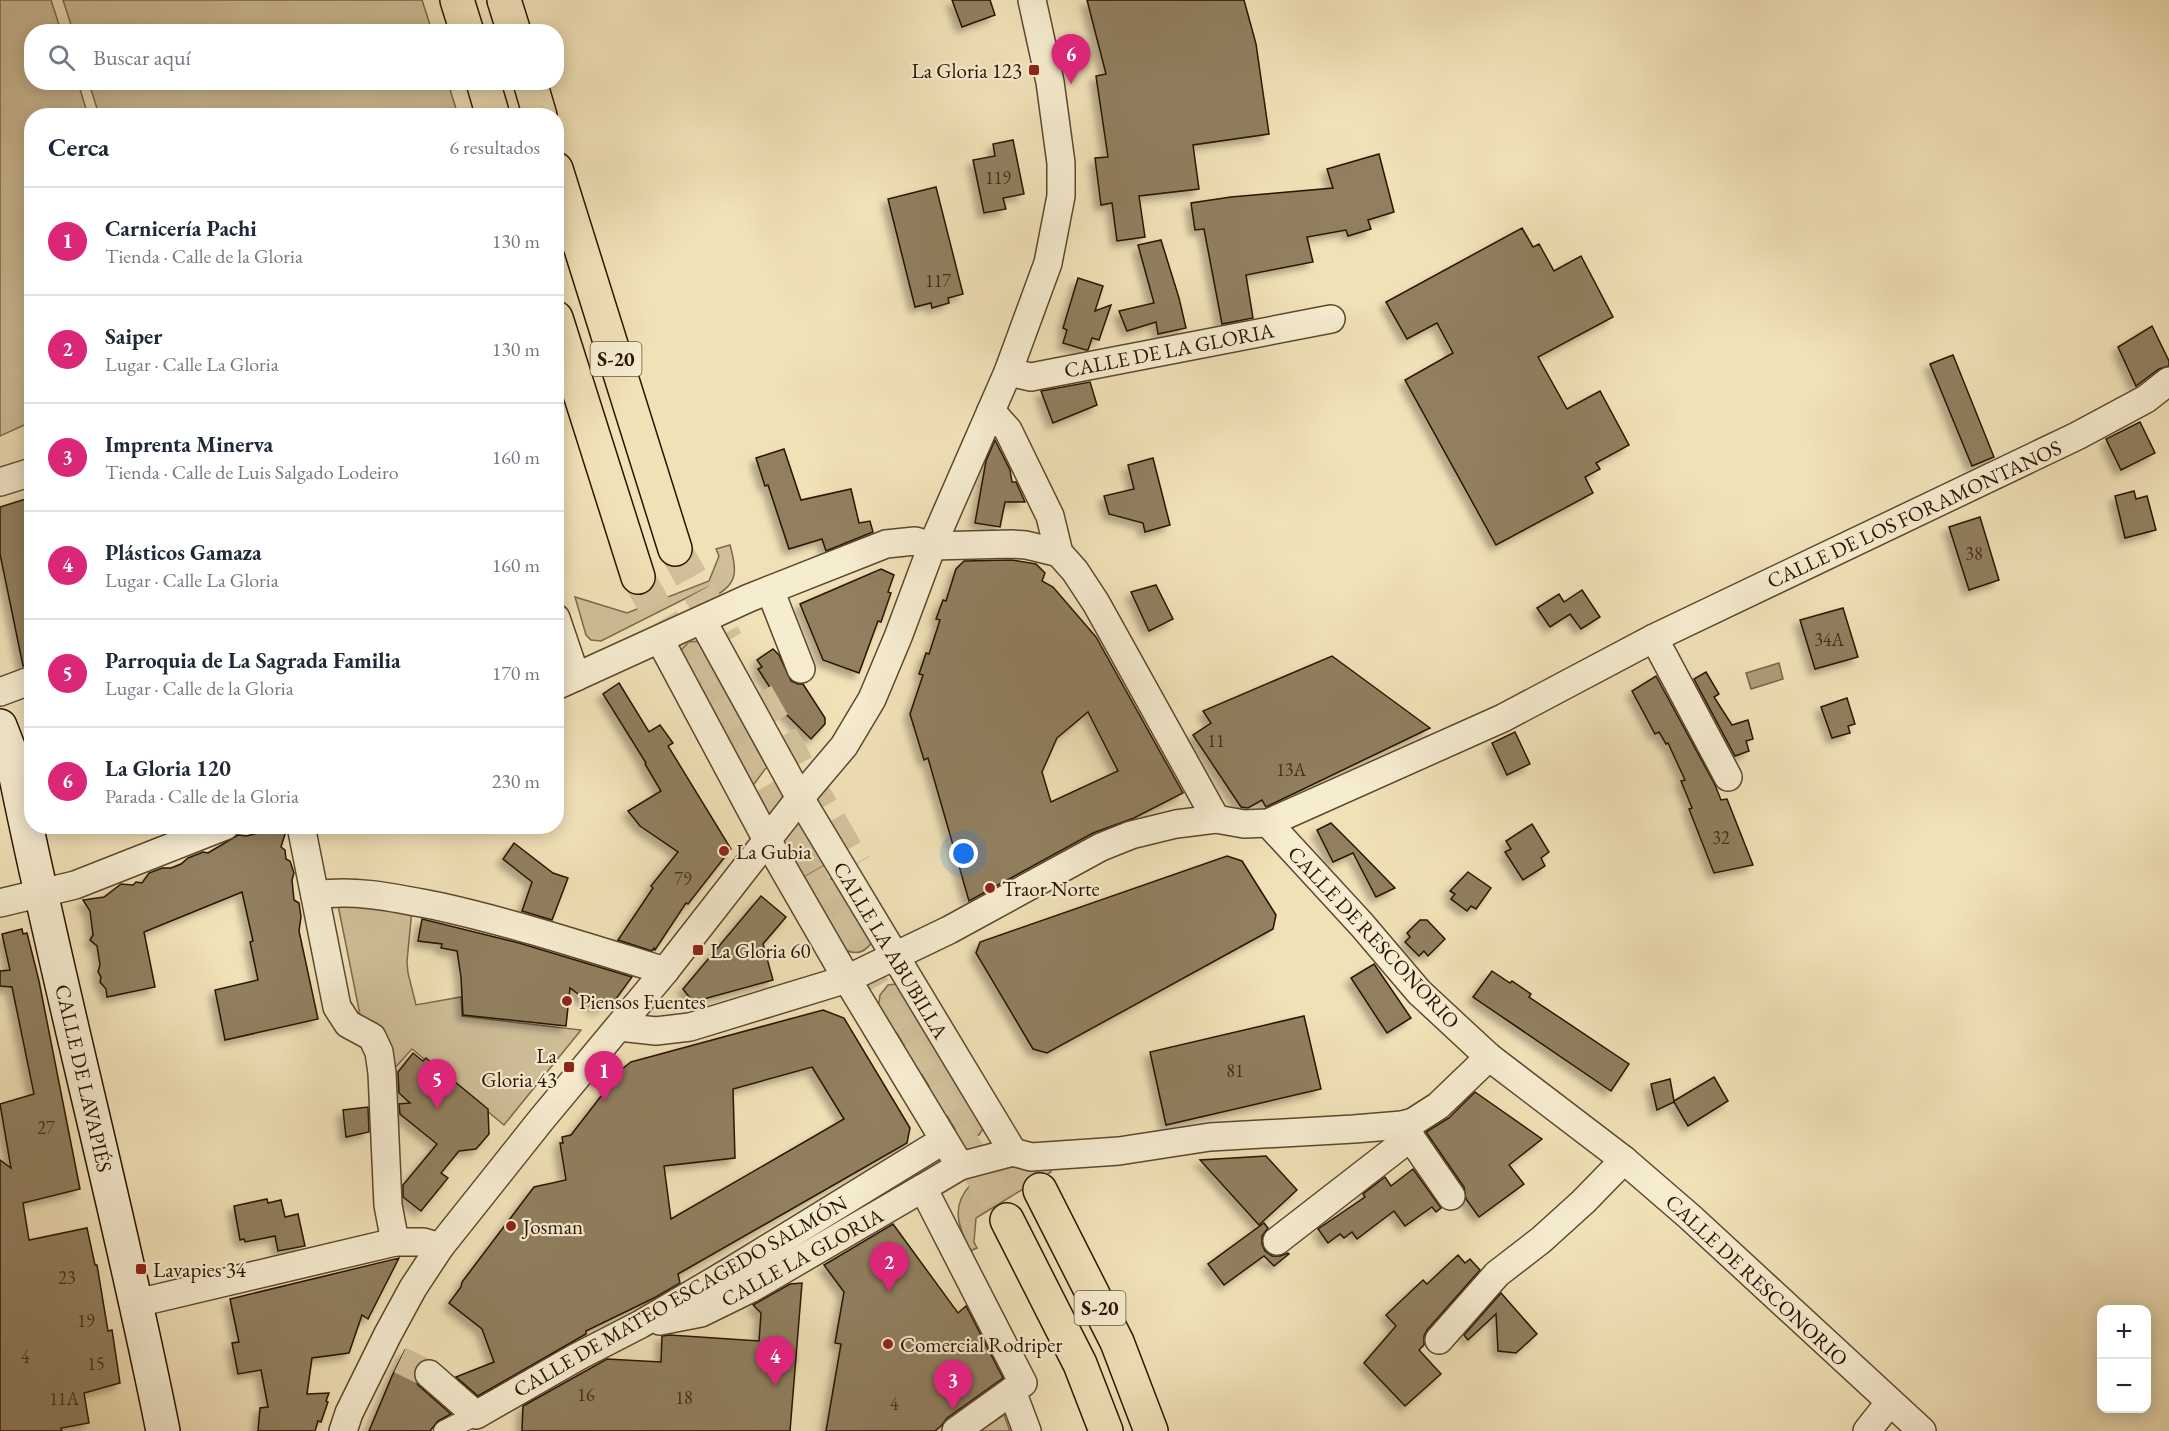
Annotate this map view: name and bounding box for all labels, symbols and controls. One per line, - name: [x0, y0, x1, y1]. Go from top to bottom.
- search box: [24, 24, 564, 90]
- pin: 6: [1052, 34, 1090, 84]
- icon: search: [45, 41, 78, 74]
- text: Buscar aquí: [93, 43, 191, 72]
- place label: La Gloria 123: [911, 57, 1022, 84]
- marker: La Gloria 123: [1027, 63, 1041, 77]
- text: Cerca: [48, 130, 109, 164]
- text: 6 resultados: [449, 134, 540, 160]
- house number: 119: [985, 166, 1011, 189]
- text: Carnicería Pachi: [105, 214, 257, 243]
- text: 1: [62, 228, 73, 254]
- text: 130 m: [492, 228, 540, 254]
- text: Tienda · Calle de la Gloria: [105, 243, 303, 269]
- house number: 117: [925, 269, 951, 292]
- street label: CALLE DE LA GLORIA: [1062, 316, 1277, 384]
- text: Saiper: [105, 322, 162, 351]
- text: 2: [62, 336, 73, 362]
- text: 130 m: [492, 336, 540, 362]
- road number: S-20: [590, 342, 642, 376]
- text: Lugar · Calle La Gloria: [105, 351, 279, 377]
- text: Imprenta Minerva: [105, 430, 273, 459]
- street label: CALLE DE LOS FORAMONTANOS: [1762, 434, 2066, 594]
- text: 3: [62, 444, 73, 470]
- text: 160 m: [492, 444, 540, 470]
- text: Tienda · Calle de Luis Salgado Lodeiro: [105, 459, 399, 485]
- text: Plásticos Gamaza: [105, 538, 262, 567]
- house number: 38: [1965, 542, 1983, 565]
- text: 4: [62, 552, 73, 578]
- text: 160 m: [492, 552, 540, 578]
- text: Lugar · Calle La Gloria: [105, 567, 279, 593]
- house number: 34A: [1814, 628, 1844, 651]
- text: Parroquia de La Sagrada Familia: [105, 646, 401, 675]
- text: 5: [62, 660, 73, 686]
- text: 170 m: [492, 660, 540, 686]
- text: Lugar · Calle de la Gloria: [105, 675, 294, 701]
- house number: 11: [1207, 729, 1225, 752]
- text: La Gloria 120: [105, 754, 231, 783]
- house number: 13A: [1276, 758, 1306, 781]
- text: 6: [62, 768, 73, 794]
- text: 230 m: [492, 768, 540, 794]
- text: Parada · Calle de la Gloria: [105, 783, 299, 809]
- house number: 32: [1712, 826, 1730, 849]
- place label: La Gubia: [736, 838, 812, 865]
- your location: [949, 839, 978, 868]
- street label: CALLE DE RESCONORIO: [1282, 840, 1466, 1034]
- marker: La Gubia: [717, 844, 731, 858]
- street label: CALLE LA ABUBILLA: [827, 857, 955, 1044]
- house number: 79: [674, 867, 692, 890]
- place label: Traor Norte: [1002, 875, 1100, 902]
- marker: Traor Norte: [983, 881, 997, 895]
- place label: La Gloria 60: [710, 937, 811, 964]
- marker: La Gloria 60: [691, 943, 705, 957]
- street label: CALLE DE LAVAPIÉS: [49, 981, 119, 1175]
- place label: Piensos Fuentes: [579, 988, 706, 1015]
- marker: Piensos Fuentes: [560, 994, 574, 1008]
- place label: La Gloria 43: [481, 1042, 558, 1093]
- pin: 1: [584, 1052, 624, 1101]
- house number: 81: [1226, 1059, 1244, 1082]
- pin: 5: [418, 1060, 456, 1109]
- marker: La Gloria 43: [562, 1060, 576, 1074]
- house number: 27: [37, 1116, 55, 1139]
- street label: CALLE DE RESCONORIO: [1660, 1188, 1854, 1372]
- street label: CALLE DE MATEO ESCAGEDO SALMÓN: [508, 1189, 852, 1403]
- street label: CALLE LA GLORIA: [716, 1201, 888, 1313]
- place label: Josman: [521, 1213, 583, 1240]
- marker: Josman: [504, 1219, 518, 1233]
- pin: 2: [870, 1242, 908, 1292]
- place label: Lavapies 34: [153, 1256, 247, 1283]
- marker: Lavapies 34: [134, 1262, 148, 1276]
- house number: 23: [58, 1266, 76, 1289]
- road number: S-20: [1074, 1291, 1126, 1325]
- map controls: [2097, 1305, 2151, 1413]
- button: +: [2097, 1305, 2151, 1359]
- house number: 19: [77, 1309, 95, 1332]
- place label: Comercial Rodriper: [900, 1331, 1062, 1358]
- pin: 4: [756, 1336, 794, 1386]
- marker: Comercial Rodriper: [881, 1337, 895, 1351]
- house number: 4: [21, 1345, 30, 1368]
- house number: 15: [87, 1352, 105, 1375]
- button: −: [2097, 1359, 2151, 1413]
- pin: 3: [934, 1360, 972, 1410]
- house number: 16: [577, 1383, 595, 1406]
- house number: 18: [675, 1386, 693, 1409]
- house number: 11A: [49, 1387, 79, 1410]
- house number: 4: [890, 1392, 899, 1415]

